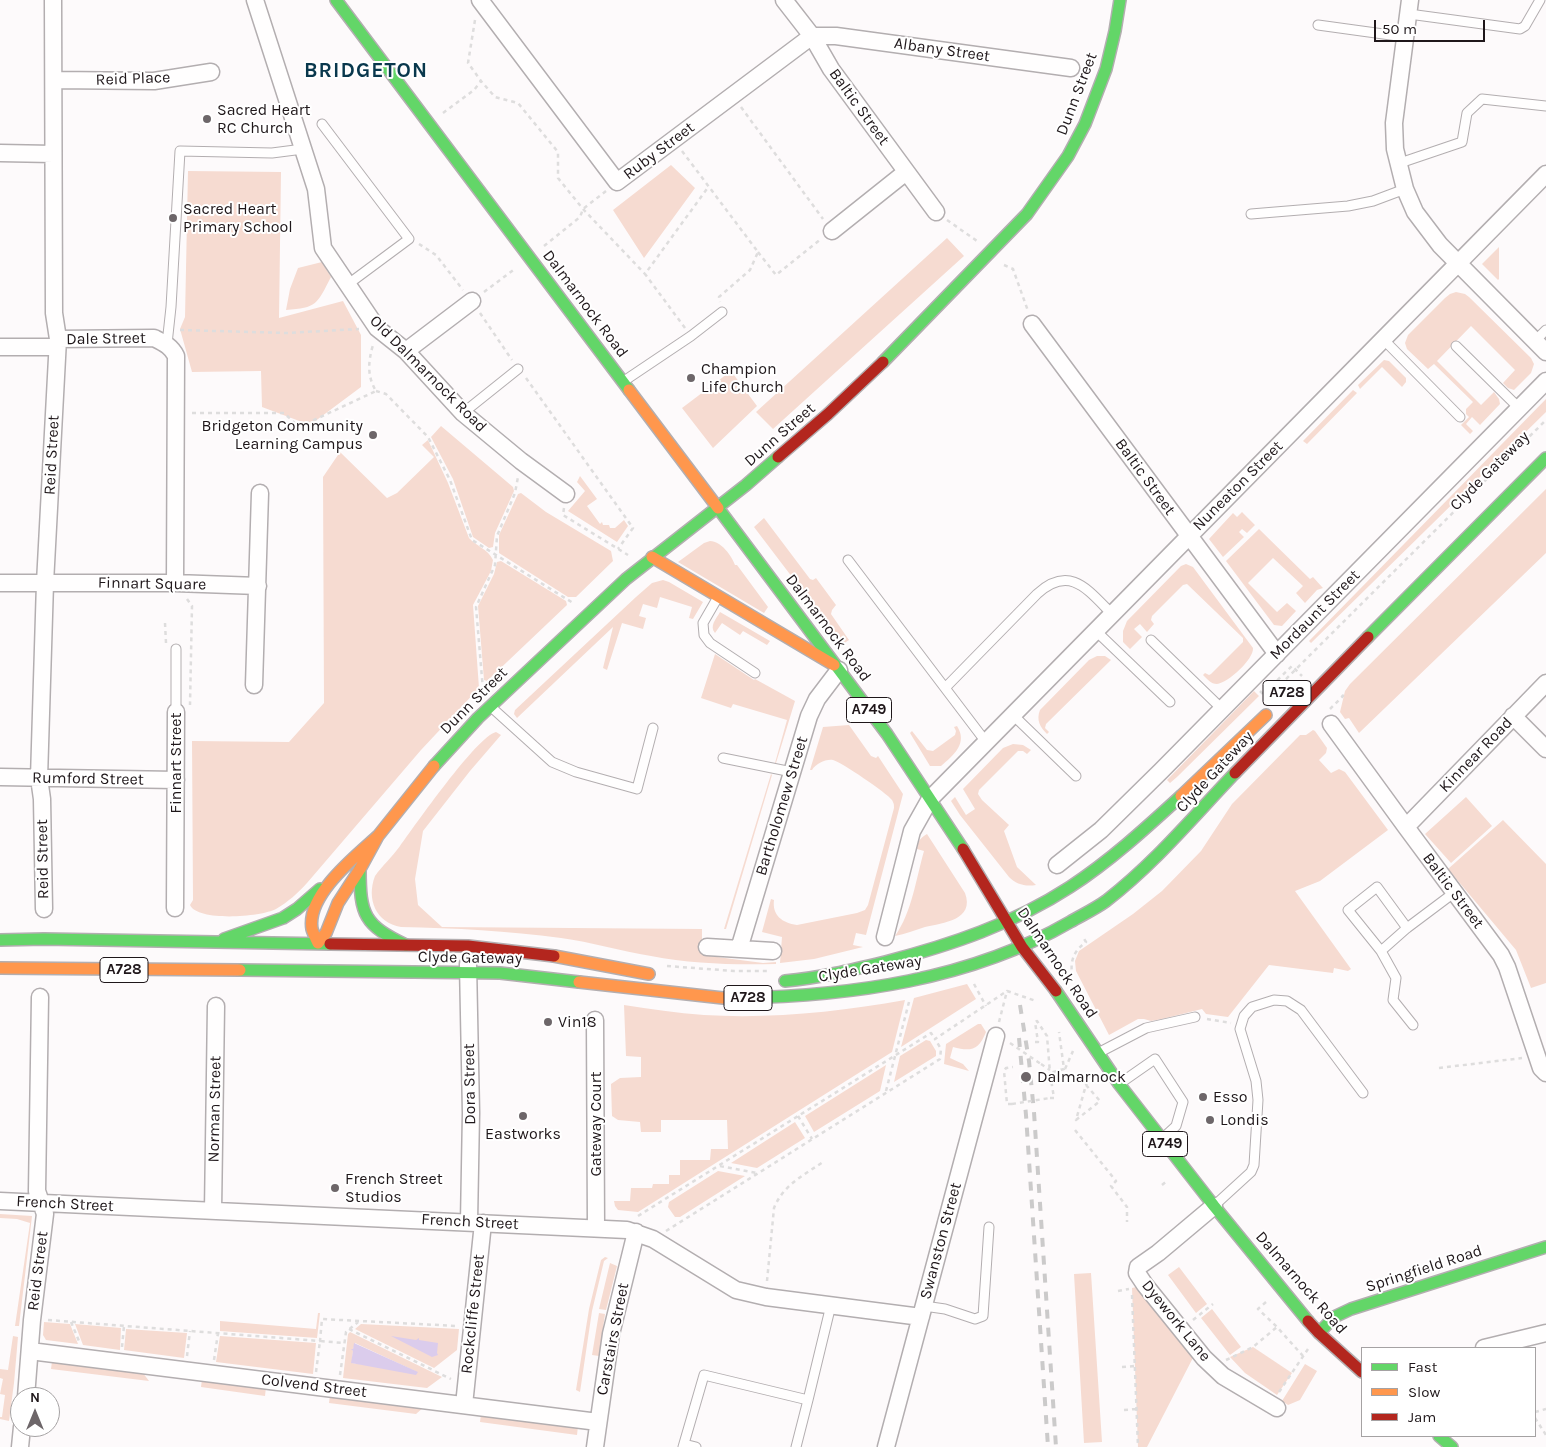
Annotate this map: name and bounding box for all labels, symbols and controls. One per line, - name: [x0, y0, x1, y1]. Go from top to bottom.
- scale bar: [1376, 10, 1487, 42]
- text: 50 m: [1382, 20, 1417, 38]
- street label: Albany Street: [893, 34, 991, 66]
- street label: Dunn Street: [1052, 50, 1102, 138]
- district label: BRIDGETON: [303, 58, 429, 84]
- street label: Baltic Street: [825, 65, 893, 149]
- street label: Reid Place: [95, 68, 171, 90]
- place label: Sacred Heart RC Church: [217, 100, 311, 138]
- marker: Sacred Heart RC Church: [201, 113, 213, 125]
- street label: Ruby Street: [620, 118, 698, 184]
- place label: Sacred Heart Primary School: [183, 199, 293, 237]
- marker: Sacred Heart Primary School: [167, 212, 179, 224]
- street label: Dalmarnock Road: [538, 246, 632, 362]
- street label: Old Dalmarnock Road: [365, 311, 491, 437]
- street label: Dale Street: [66, 329, 146, 349]
- place label: Champion Life Church: [701, 359, 784, 397]
- marker: Champion Life Church: [685, 372, 697, 384]
- street label: Dunn Street: [741, 399, 819, 471]
- street label: Reid Street: [40, 415, 64, 495]
- place label: Bridgeton Community Learning Campus: [201, 416, 363, 454]
- street label: Clyde Gateway: [1446, 427, 1534, 515]
- marker: Bridgeton Community Learning Campus: [367, 429, 379, 441]
- street label: Baltic Street: [1111, 435, 1179, 519]
- street label: Nuneaton Street: [1189, 437, 1287, 535]
- street label: Mordaunt Street: [1266, 566, 1364, 664]
- street label: Dalmarnock Road: [781, 570, 875, 686]
- street label: Finnart Square: [98, 573, 206, 595]
- street label: Dunn Street: [436, 663, 512, 739]
- road number: A728: [1263, 680, 1311, 706]
- road number: A749: [846, 698, 892, 722]
- street label: Finnart Street: [166, 713, 186, 813]
- street label: Kinnear Road: [1435, 713, 1517, 797]
- street label: Clyde Gateway: [1172, 727, 1258, 817]
- street label: Bartholomew Street: [752, 734, 812, 878]
- street label: Rumford Street: [32, 768, 144, 790]
- street label: Reid Street: [33, 819, 53, 899]
- street label: Baltic Street: [1418, 849, 1488, 933]
- street label: Dalmarnock Road: [1013, 904, 1101, 1022]
- street label: Clyde Gateway: [418, 947, 522, 969]
- street label: Clyde Gateway: [817, 951, 923, 987]
- road number: A728: [100, 958, 148, 982]
- road number: A728: [724, 986, 772, 1010]
- place label: Vin18: [558, 1012, 597, 1032]
- marker: Vin18: [542, 1016, 554, 1028]
- street label: Dora Street: [460, 1043, 480, 1125]
- street label: Norman Street: [204, 1056, 226, 1162]
- place label: Dalmarnock: [1037, 1067, 1126, 1087]
- marker: Dalmarnock: [1019, 1070, 1033, 1084]
- street label: Gateway Court: [586, 1071, 606, 1177]
- place label: Esso: [1213, 1087, 1248, 1107]
- marker: Esso: [1197, 1091, 1209, 1103]
- marker: Eastworks: [517, 1110, 529, 1122]
- place label: Londis: [1220, 1110, 1269, 1130]
- marker: Londis: [1204, 1114, 1216, 1126]
- place label: Eastworks: [485, 1124, 561, 1144]
- road number: A749: [1142, 1132, 1188, 1156]
- place label: French Street Studios: [345, 1169, 443, 1207]
- street label: Swanston Street: [916, 1180, 966, 1302]
- marker: French Street Studios: [329, 1182, 341, 1194]
- street label: French Street: [16, 1192, 114, 1216]
- street label: French Street: [421, 1210, 519, 1234]
- street label: Dalmarnock Road: [1251, 1228, 1351, 1338]
- street label: Reid Street: [24, 1230, 52, 1312]
- street label: Springfield Road: [1363, 1241, 1485, 1297]
- street label: Rockcliffe Street: [457, 1253, 489, 1375]
- street label: Dyework Lane: [1137, 1276, 1215, 1366]
- street label: Carstairs Street: [593, 1281, 633, 1397]
- legend: [1361, 1347, 1536, 1437]
- text: Fast: [1408, 1358, 1437, 1376]
- street label: Colvend Street: [260, 1370, 368, 1402]
- text: Slow: [1408, 1383, 1440, 1401]
- north arrow: [10, 1387, 60, 1437]
- text: N: [30, 1389, 40, 1406]
- text: Jam: [1408, 1408, 1436, 1426]

